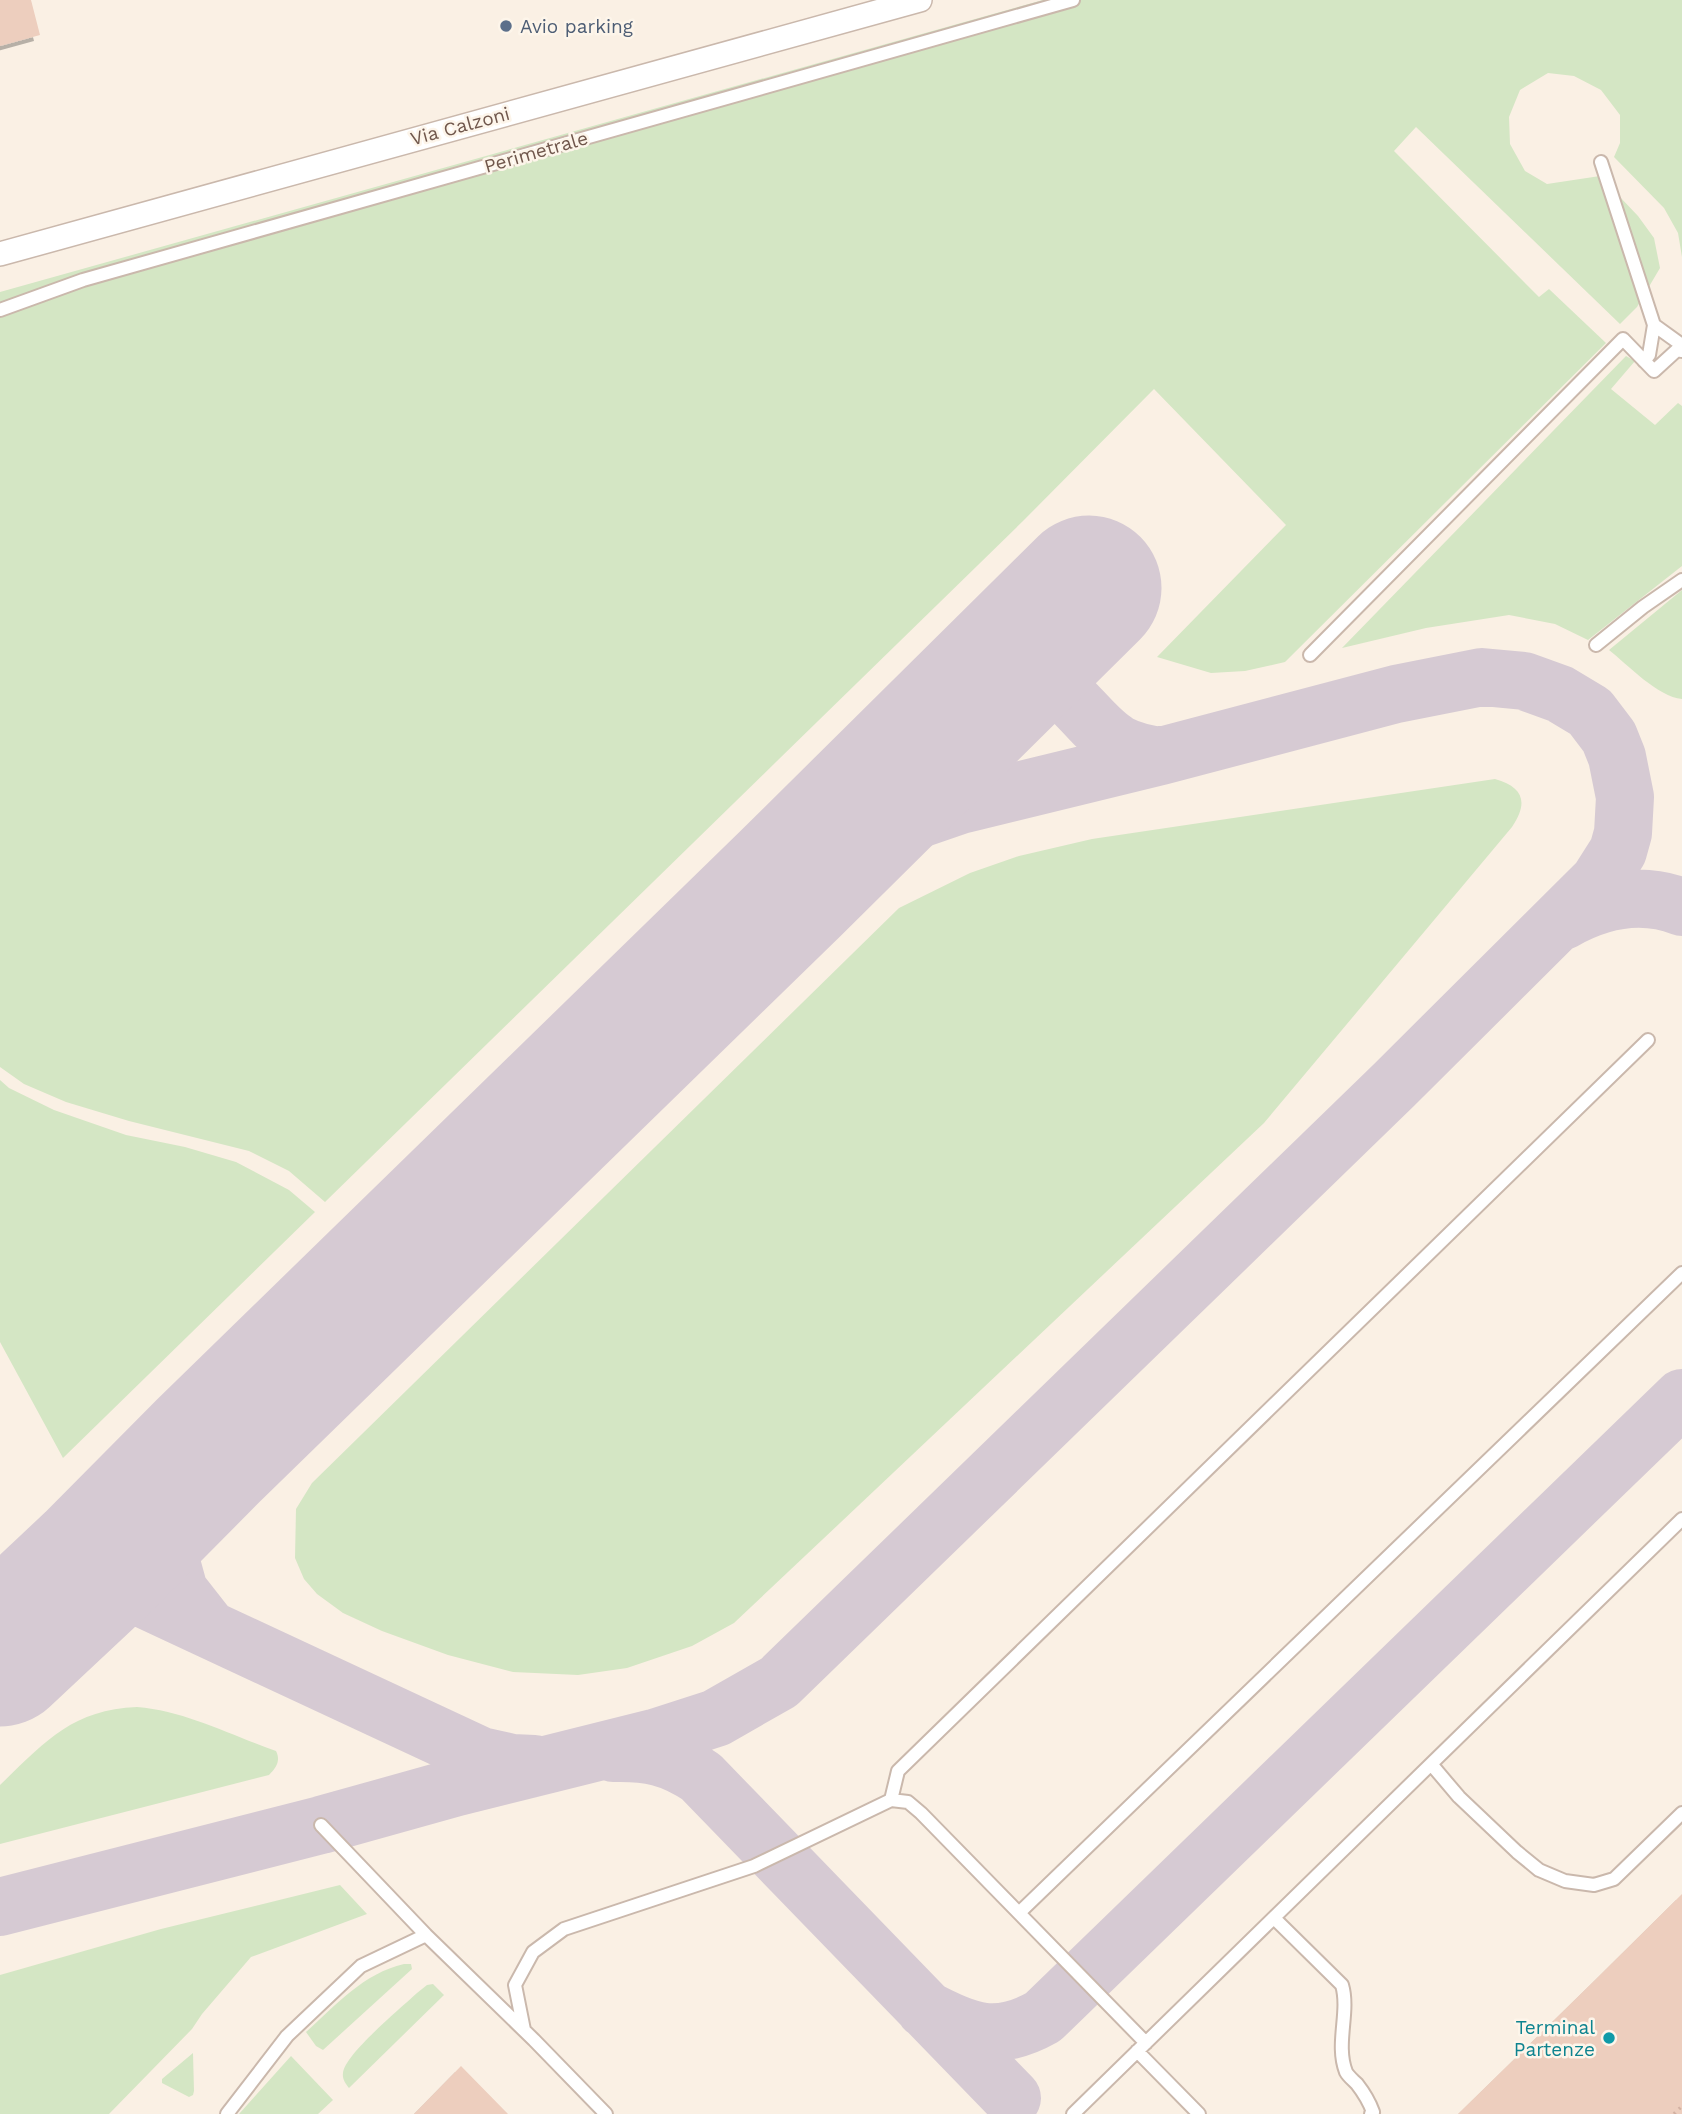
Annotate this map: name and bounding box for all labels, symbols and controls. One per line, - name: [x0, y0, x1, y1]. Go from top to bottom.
- place label: Avio parking: [520, 15, 634, 38]
- marker: Avio parking: [498, 18, 514, 34]
- street label: Via Calzoni: [408, 102, 512, 150]
- street label: Perimetrale: [481, 126, 591, 178]
- place label: Terminal Partenze: [1514, 2016, 1595, 2061]
- marker: Terminal Partenze: [1601, 2030, 1617, 2046]

